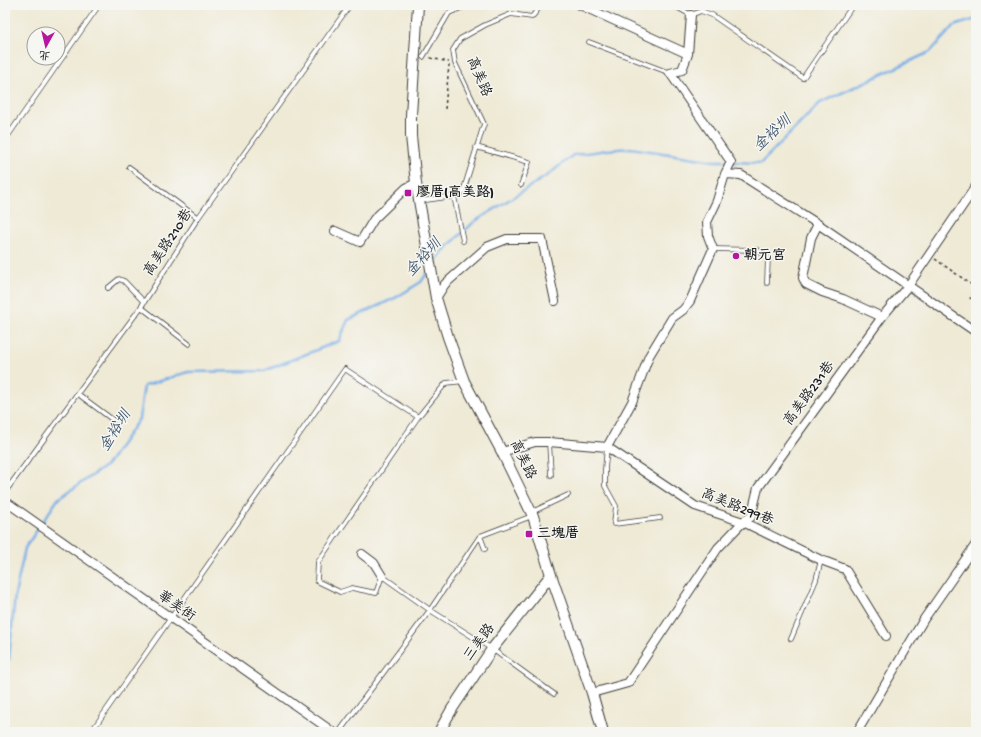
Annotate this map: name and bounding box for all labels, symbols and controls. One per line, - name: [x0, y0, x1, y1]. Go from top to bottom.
- north arrow: [26, 26, 66, 66]
- text: 北: [39, 47, 51, 61]
- street label: 高美路: [462, 54, 495, 100]
- water label: 金裕圳: [750, 110, 797, 156]
- place label: 廖厝(高美路): [416, 184, 494, 202]
- marker: 廖厝(高美路): [403, 188, 413, 198]
- street label: 高美路210巷: [140, 205, 197, 280]
- water label: 金裕圳: [402, 233, 447, 281]
- place label: 朝元宮: [744, 247, 786, 265]
- marker: 朝元宮: [731, 251, 741, 261]
- street label: 高美路231巷: [780, 357, 840, 430]
- water label: 金裕圳: [96, 405, 137, 455]
- street label: 高美路: [505, 437, 540, 483]
- street label: 高美路299巷: [698, 485, 777, 531]
- place label: 三塊厝: [537, 525, 579, 543]
- marker: 三塊厝: [524, 529, 534, 539]
- street label: 華美街: [154, 587, 199, 626]
- street label: 三美路: [460, 620, 499, 665]

